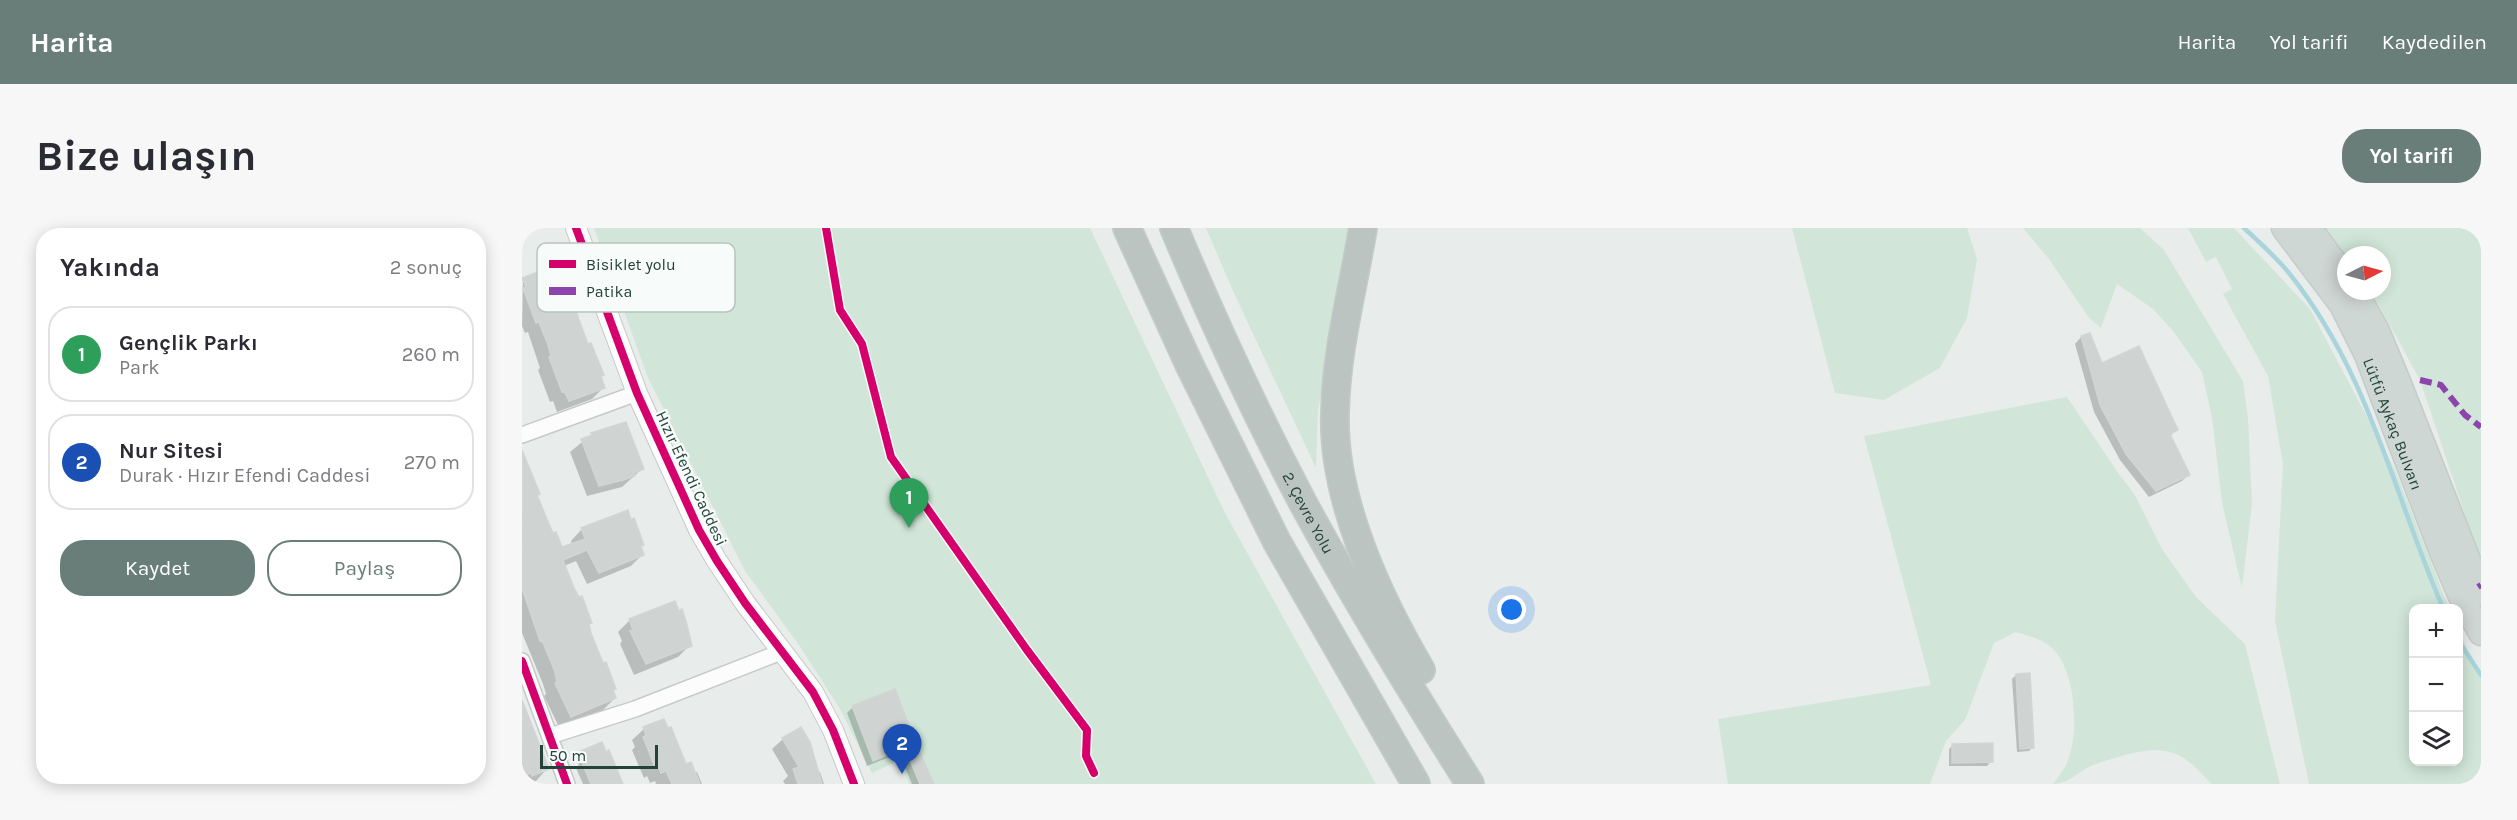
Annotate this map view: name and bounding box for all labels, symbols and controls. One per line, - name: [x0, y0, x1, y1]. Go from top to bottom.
- text: Harita: [30, 26, 114, 59]
- text: Harita: [2177, 30, 2236, 54]
- text: Yol tarifi: [2269, 30, 2349, 54]
- text: Kaydedilen: [2382, 30, 2487, 54]
- button: Yol tarifi: [2342, 129, 2481, 183]
- text: Bize ulaşın: [36, 131, 256, 181]
- legend: [537, 243, 735, 312]
- north arrow: [2337, 246, 2391, 300]
- text: Yakında: [60, 252, 160, 283]
- text: Bisiklet yolu: [586, 255, 676, 274]
- text: 2 sonuç: [390, 256, 462, 279]
- text: Patika: [586, 282, 632, 301]
- text: Gençlik Parkı: [119, 330, 258, 356]
- text: 1: [78, 343, 85, 366]
- text: 260 m: [402, 343, 460, 366]
- street label: Lütfü Aykaç Bulvarı: [2359, 355, 2427, 493]
- text: Park: [119, 356, 160, 379]
- street label: Hızır Efendi Caddesi: [652, 408, 731, 549]
- text: Nur Sitesi: [119, 438, 223, 464]
- text: 2: [75, 451, 88, 474]
- text: 270 m: [404, 451, 460, 474]
- text: Durak · Hızır Efendi Caddesi: [119, 464, 370, 487]
- street label: 2. Çevre Yolu: [1278, 469, 1338, 557]
- pin: 1: [890, 478, 928, 528]
- button: Kaydet: [60, 540, 255, 596]
- button: Paylaş: [267, 540, 462, 596]
- your location: [1497, 595, 1526, 624]
- map controls: [2409, 604, 2463, 766]
- button: +: [2409, 604, 2463, 658]
- button: −: [2409, 658, 2463, 712]
- button: layers: [2409, 712, 2463, 766]
- pin: 2: [882, 724, 922, 774]
- scale bar: [540, 742, 658, 770]
- text: 50 m: [549, 746, 586, 765]

